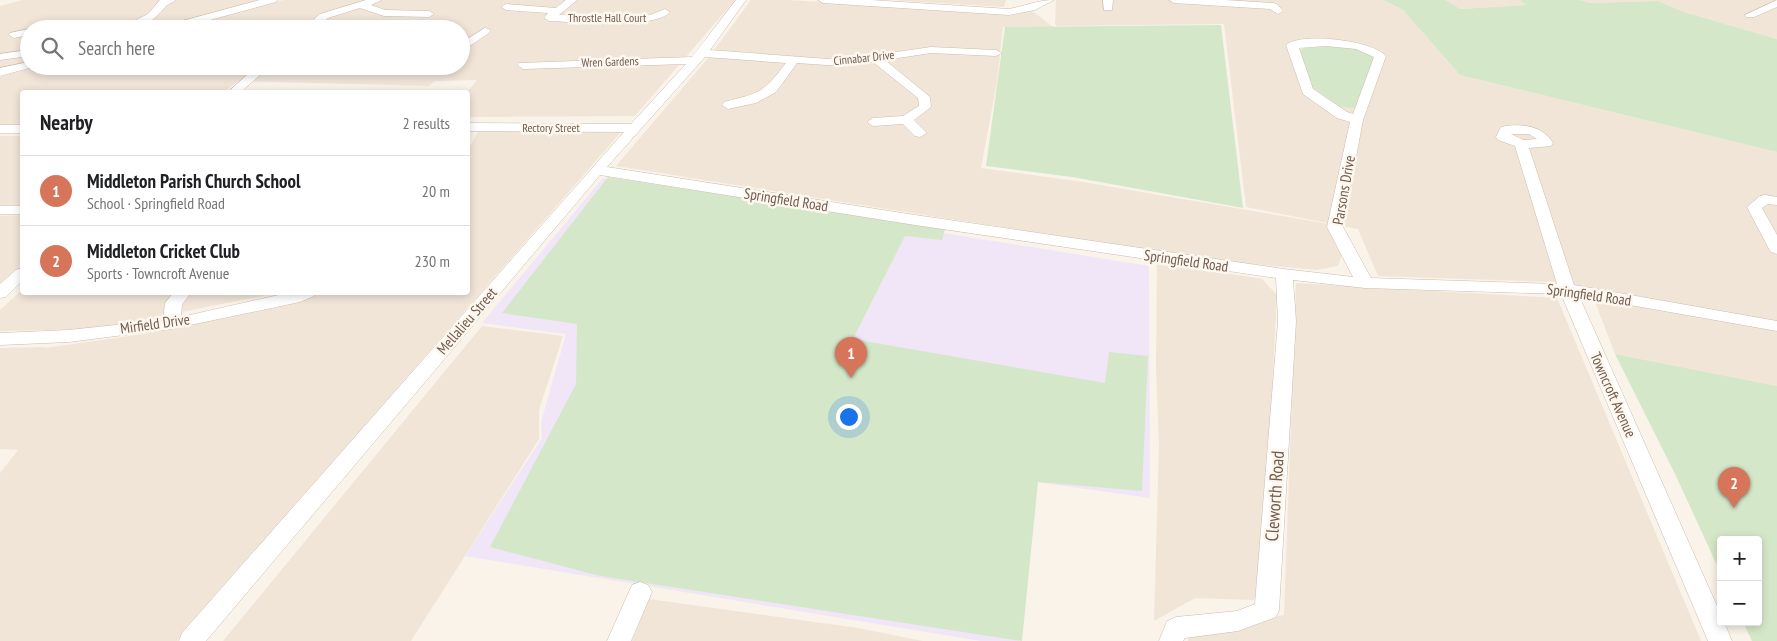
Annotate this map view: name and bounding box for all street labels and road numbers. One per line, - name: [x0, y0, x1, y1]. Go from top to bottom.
- street label: Throstle Hall Court: [568, 10, 647, 25]
- street label: Cinnabar Drive: [833, 47, 895, 68]
- street label: Wren Gardens: [581, 53, 639, 70]
- street label: Rectory Street: [522, 120, 581, 135]
- street label: Parsons Drive: [1328, 154, 1359, 226]
- street label: Springfield Road: [743, 183, 829, 216]
- street label: Springfield Road: [1143, 245, 1229, 276]
- street label: Springfield Road: [1546, 279, 1632, 310]
- street label: Mellalieu Street: [432, 283, 501, 358]
- street label: Mirfield Drive: [119, 309, 191, 338]
- street label: Towncroft Avenue: [1586, 349, 1641, 440]
- street label: Cleworth Road: [1260, 450, 1289, 542]

